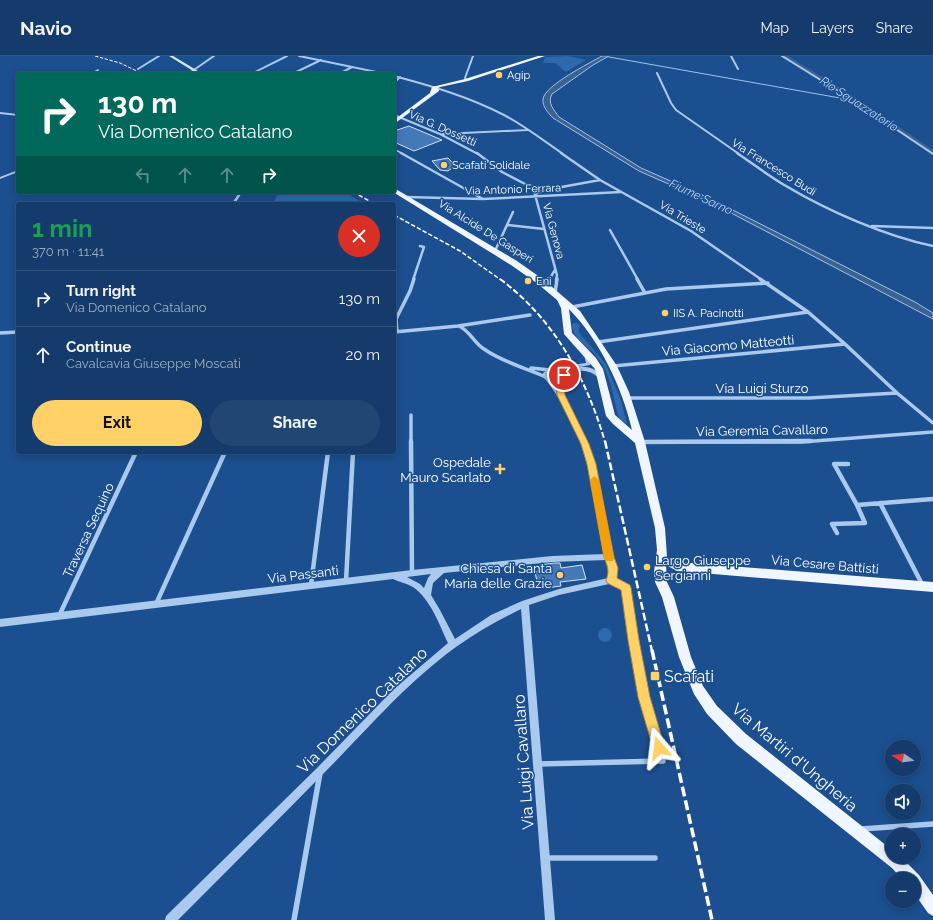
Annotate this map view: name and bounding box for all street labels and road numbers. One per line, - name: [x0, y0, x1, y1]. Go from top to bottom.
- street label: Via G. Dossetti: [407, 108, 479, 149]
- street label: Via Francesco Budi: [729, 136, 818, 199]
- street label: Via Antonio Ferrara: [465, 181, 561, 198]
- street label: Via Alcide De Gasperi: [436, 197, 535, 266]
- street label: Via Trieste: [657, 198, 709, 237]
- street label: Via Genova: [540, 202, 567, 261]
- street label: Via Giacomo Matteotti: [661, 332, 795, 359]
- street label: Via Luigi Sturzo: [716, 381, 809, 396]
- street label: Via Geremia Cavallaro: [696, 422, 828, 439]
- street label: Traversa Sequino: [60, 480, 117, 580]
- street label: Via Cesare Battisti: [771, 552, 879, 577]
- street label: Via Passanti: [267, 563, 339, 586]
- street label: Via Domenico Catalano: [294, 643, 431, 777]
- street label: Via Luigi Cavallaro: [509, 694, 538, 830]
- street label: Via Martiri d'Ungheria: [728, 699, 861, 816]

